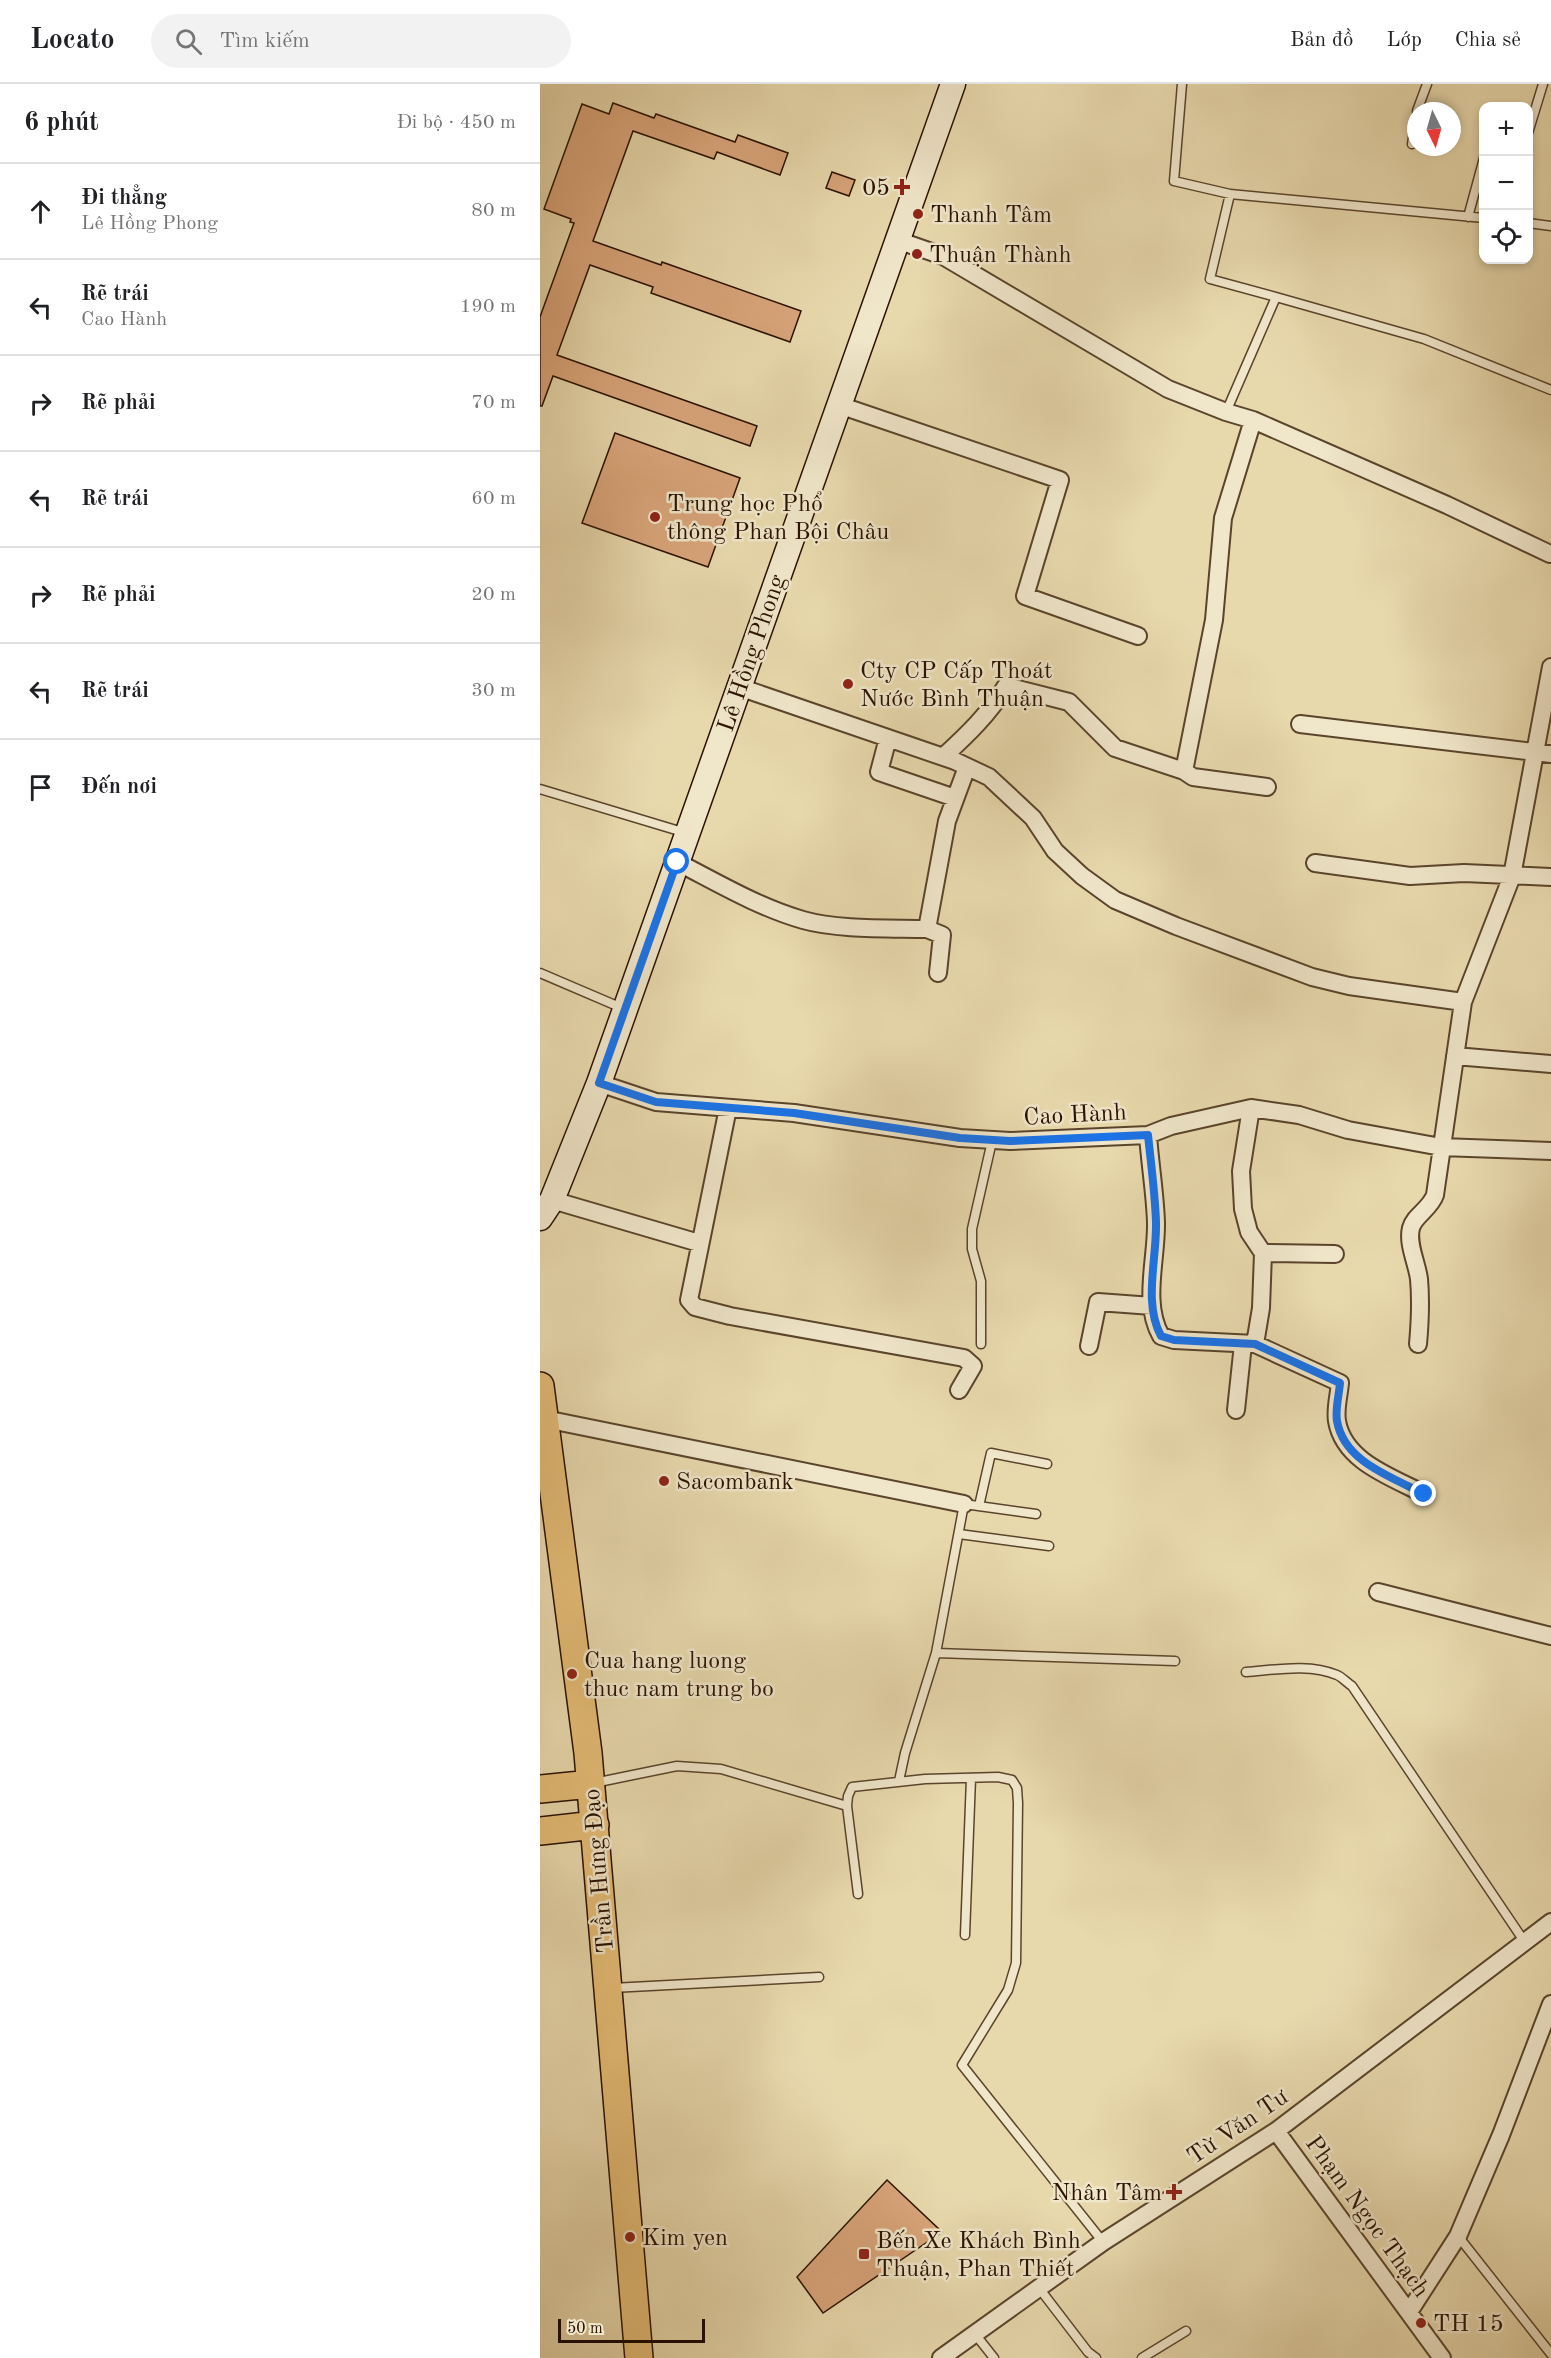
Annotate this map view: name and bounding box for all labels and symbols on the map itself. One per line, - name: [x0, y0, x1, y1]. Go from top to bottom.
- north arrow: [1407, 102, 1461, 156]
- place label: 05: [862, 177, 890, 201]
- marker: 05: [895, 180, 909, 194]
- place label: Thanh Tâm: [930, 204, 1052, 228]
- marker: Thanh Tâm: [911, 207, 925, 221]
- place label: Thuận Thành: [929, 244, 1072, 268]
- marker: Thuận Thành: [910, 247, 924, 261]
- place label: Trung học Phổ thông Phan Bội Châu: [667, 491, 890, 545]
- marker: Trung học Phổ thông Phan Bội Châu: [648, 510, 662, 524]
- street label: Lê Hồng Phong: [713, 571, 791, 735]
- place label: Cty CP Cấp Thoát Nước Bình Thuận: [860, 659, 1052, 712]
- marker: Cty CP Cấp Thoát Nước Bình Thuận: [841, 677, 855, 691]
- route start: [663, 848, 689, 874]
- street label: Cao Hành: [1023, 1101, 1127, 1131]
- place label: Sacombank: [676, 1471, 794, 1495]
- marker: Sacombank: [657, 1474, 671, 1488]
- route end: [1410, 1480, 1436, 1506]
- place label: Cua hang luong thuc nam trung bo: [584, 1650, 774, 1702]
- marker: Cua hang luong thuc nam trung bo: [565, 1667, 579, 1681]
- street label: Trần Hưng Đạo: [579, 1788, 619, 1954]
- street label: Từ Văn Tư: [1184, 2085, 1293, 2170]
- street label: Phạm Ngọc Thạch: [1300, 2132, 1433, 2302]
- place label: Nhân Tâm: [1052, 2182, 1162, 2206]
- marker: Nhân Tâm: [1167, 2185, 1181, 2199]
- place label: Kim yen: [642, 2227, 728, 2251]
- place label: Bến Xe Khách Bình Thuận, Phan Thiết: [876, 2229, 1081, 2282]
- marker: Kim yen: [623, 2230, 637, 2244]
- marker: Bến Xe Khách Bình Thuận, Phan Thiết: [857, 2247, 871, 2261]
- place label: TH 15: [1433, 2313, 1504, 2337]
- scale bar: [558, 2316, 705, 2344]
- marker: TH 15: [1414, 2316, 1428, 2330]

